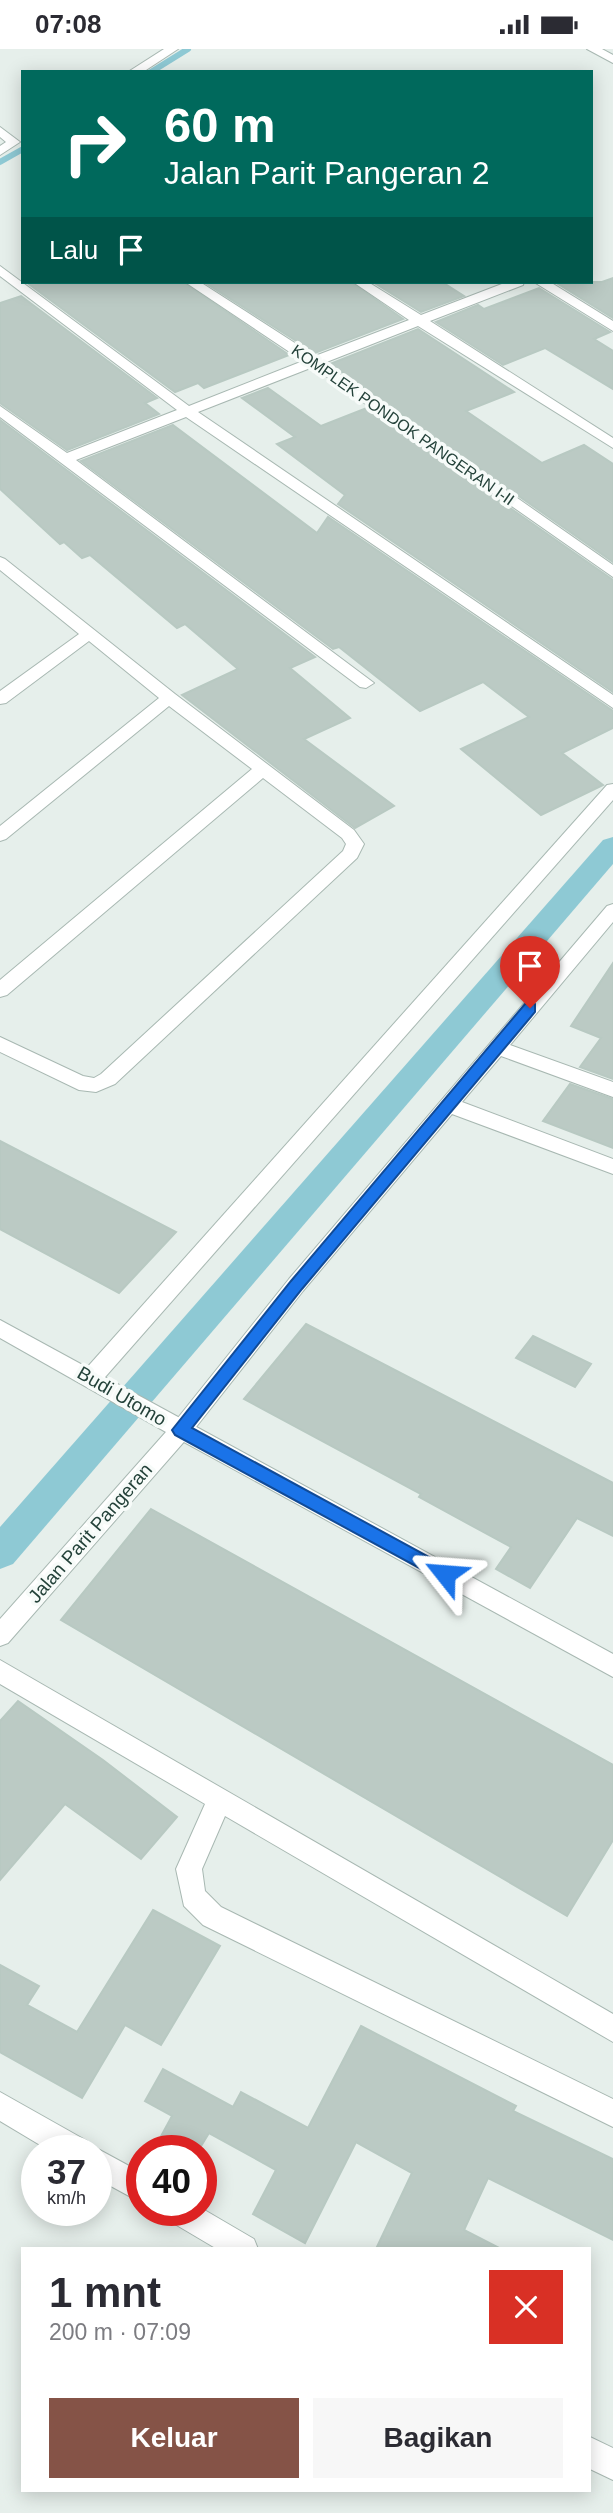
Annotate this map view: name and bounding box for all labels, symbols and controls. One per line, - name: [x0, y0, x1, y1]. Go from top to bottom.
- text: 07:08: [35, 9, 102, 39]
- icon: right: [49, 98, 140, 189]
- text: 60 m: [164, 98, 276, 152]
- text: Jalan Parit Pangeran 2: [164, 155, 490, 191]
- icon: arrive: [112, 231, 150, 269]
- text: Lalu: [49, 235, 98, 265]
- street label: KOMPLEK PONDOK PANGERAN I-II: [289, 341, 517, 509]
- pin: [500, 936, 560, 1008]
- icon: arrive: [511, 947, 549, 985]
- street label: Budi Utomo: [74, 1362, 170, 1430]
- street label: Jalan Parit Pangeran: [24, 1459, 156, 1607]
- position arrow: [408, 1537, 482, 1611]
- speed limit sign: 40: [126, 2135, 217, 2226]
- text: 37: [47, 2152, 86, 2191]
- text: km/h: [47, 2188, 86, 2208]
- text: 1 mnt: [49, 2269, 161, 2316]
- button: close: [489, 2270, 563, 2344]
- text: 200 m · 07:09: [49, 2319, 191, 2345]
- button: Keluar: [49, 2398, 299, 2478]
- button: Bagikan: [313, 2398, 563, 2478]

